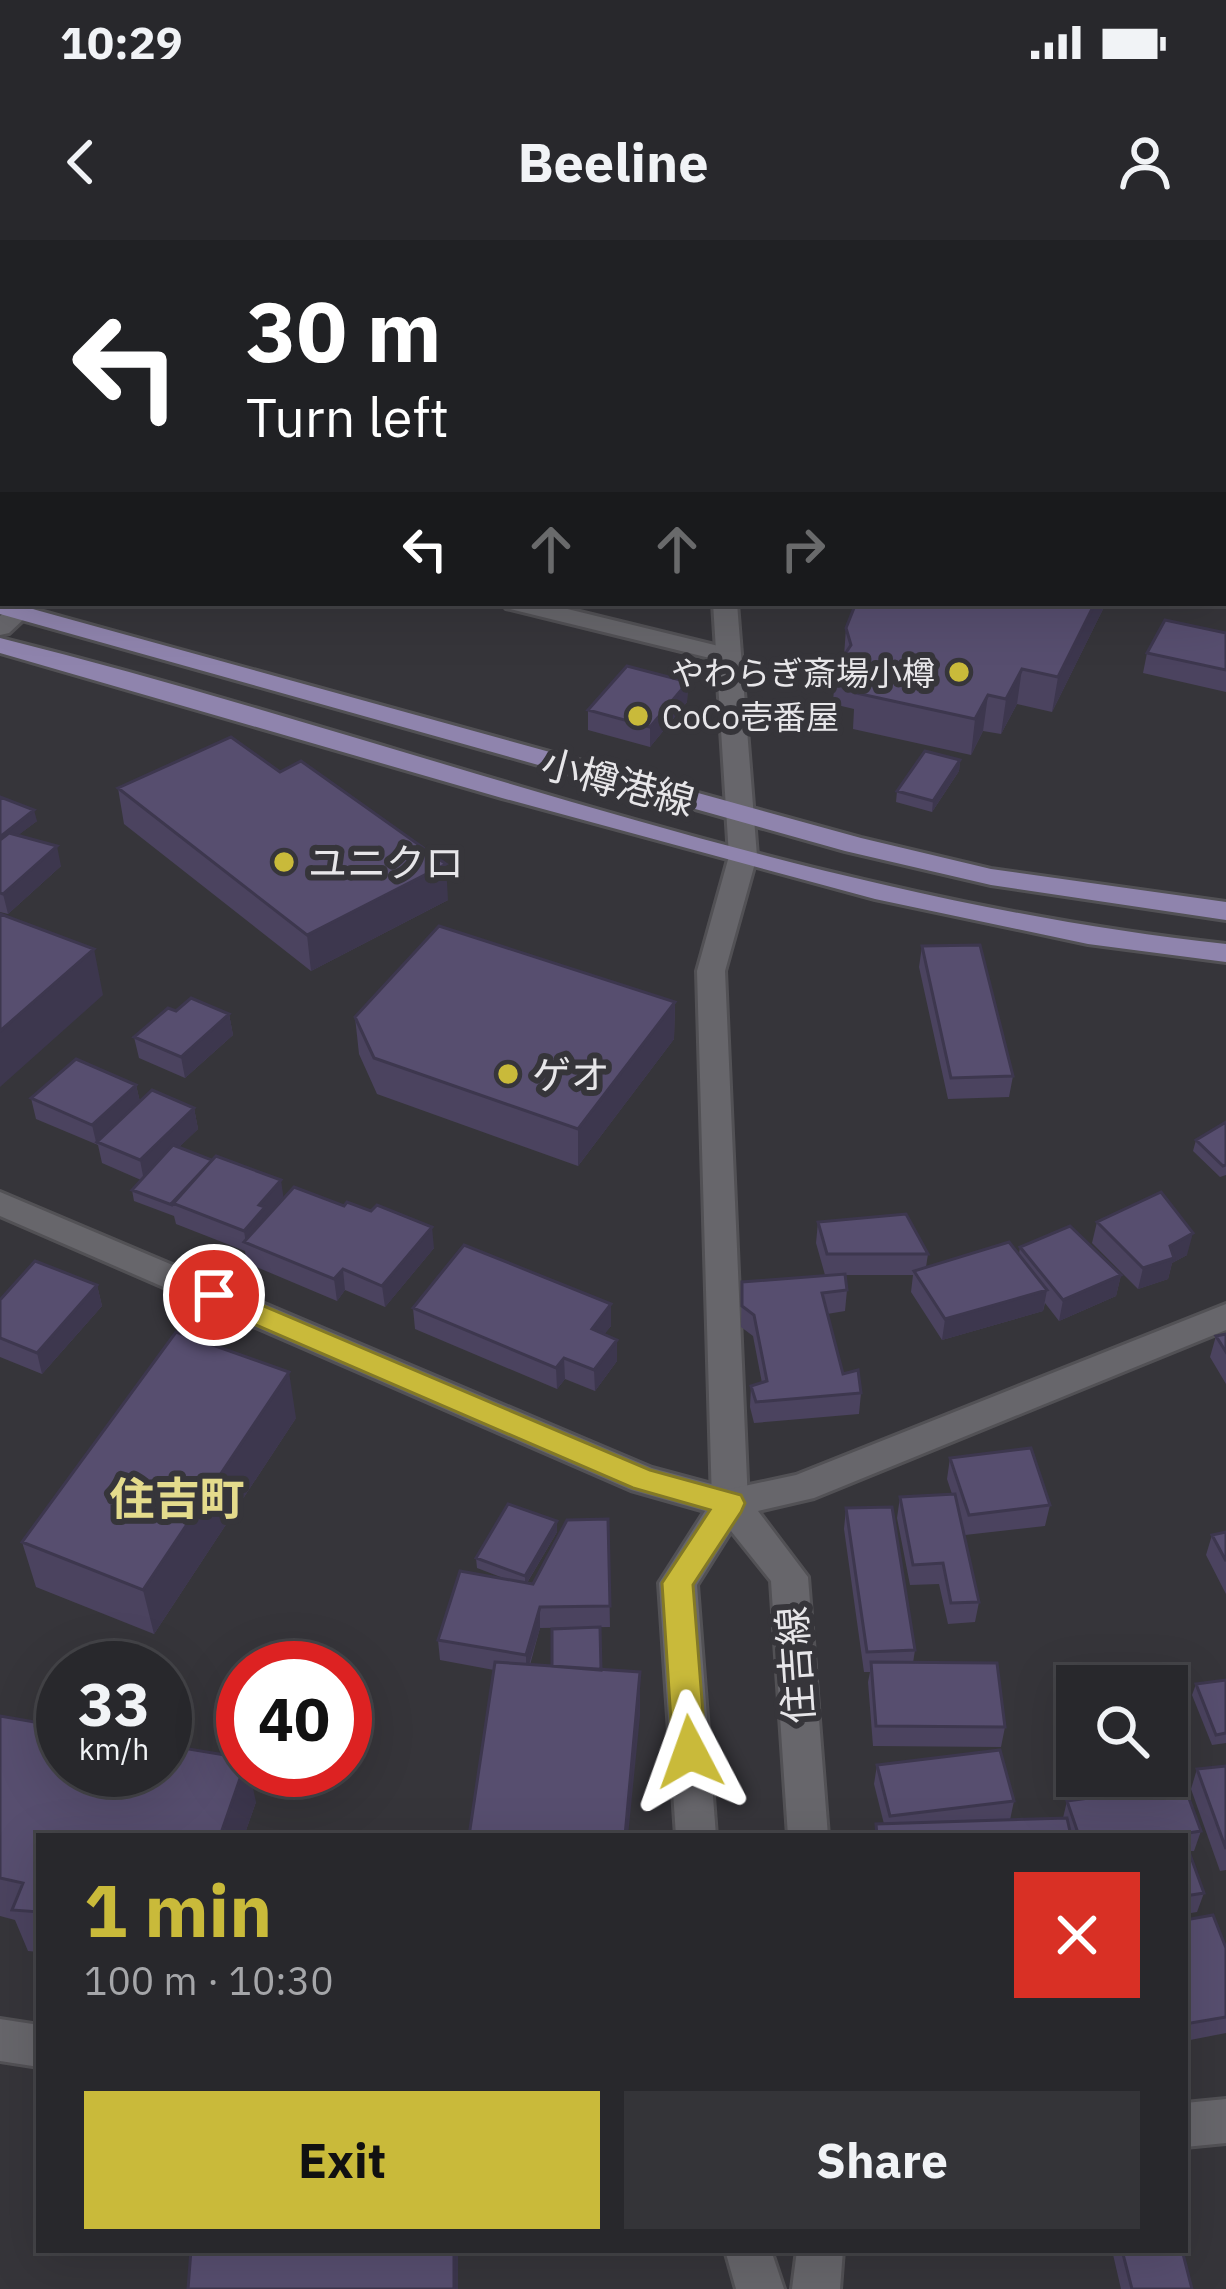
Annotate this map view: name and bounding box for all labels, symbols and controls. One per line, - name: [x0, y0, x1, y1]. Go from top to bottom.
- text: 10:29: [60, 13, 183, 71]
- text: Beeline: [517, 127, 709, 197]
- icon: back: [48, 129, 114, 195]
- icon: person: [1112, 129, 1178, 195]
- text: 30 m: [246, 276, 442, 385]
- icon: left: [48, 288, 204, 444]
- text: Turn left: [246, 382, 449, 452]
- icon: left: [392, 516, 458, 582]
- icon: ahead: [518, 516, 584, 582]
- icon: ahead: [644, 516, 710, 582]
- icon: right: [770, 516, 836, 582]
- place label: やわらぎ斎場小樽: [671, 651, 935, 694]
- marker: やわらぎ斎場小樽: [946, 659, 972, 685]
- place label: CoCo壱番屋: [662, 695, 839, 738]
- marker: CoCo壱番屋: [625, 703, 651, 729]
- street label: 小樽港線: [536, 737, 700, 827]
- place label: ユニクロ: [308, 837, 464, 888]
- marker: ユニクロ: [271, 849, 297, 875]
- place label: ゲオ: [532, 1049, 610, 1100]
- marker: ゲオ: [495, 1061, 521, 1087]
- pin: [163, 1244, 265, 1346]
- icon: arrive: [181, 1262, 247, 1328]
- district label: 住吉町: [109, 1469, 245, 1527]
- street label: 住吉線: [765, 1605, 825, 1725]
- speed limit sign: 40: [216, 1641, 372, 1797]
- text: 33: [78, 1664, 150, 1743]
- map controls: [1056, 1665, 1188, 1797]
- button: search: [1056, 1665, 1188, 1797]
- position arrow: [627, 1689, 753, 1815]
- text: km/h: [79, 1729, 149, 1768]
- text: 1 min: [84, 1863, 272, 1957]
- button: close: [1014, 1872, 1140, 1998]
- text: 100 m · 10:30: [84, 1955, 334, 2006]
- button: Exit: [84, 2091, 600, 2229]
- button: Share: [624, 2091, 1140, 2229]

